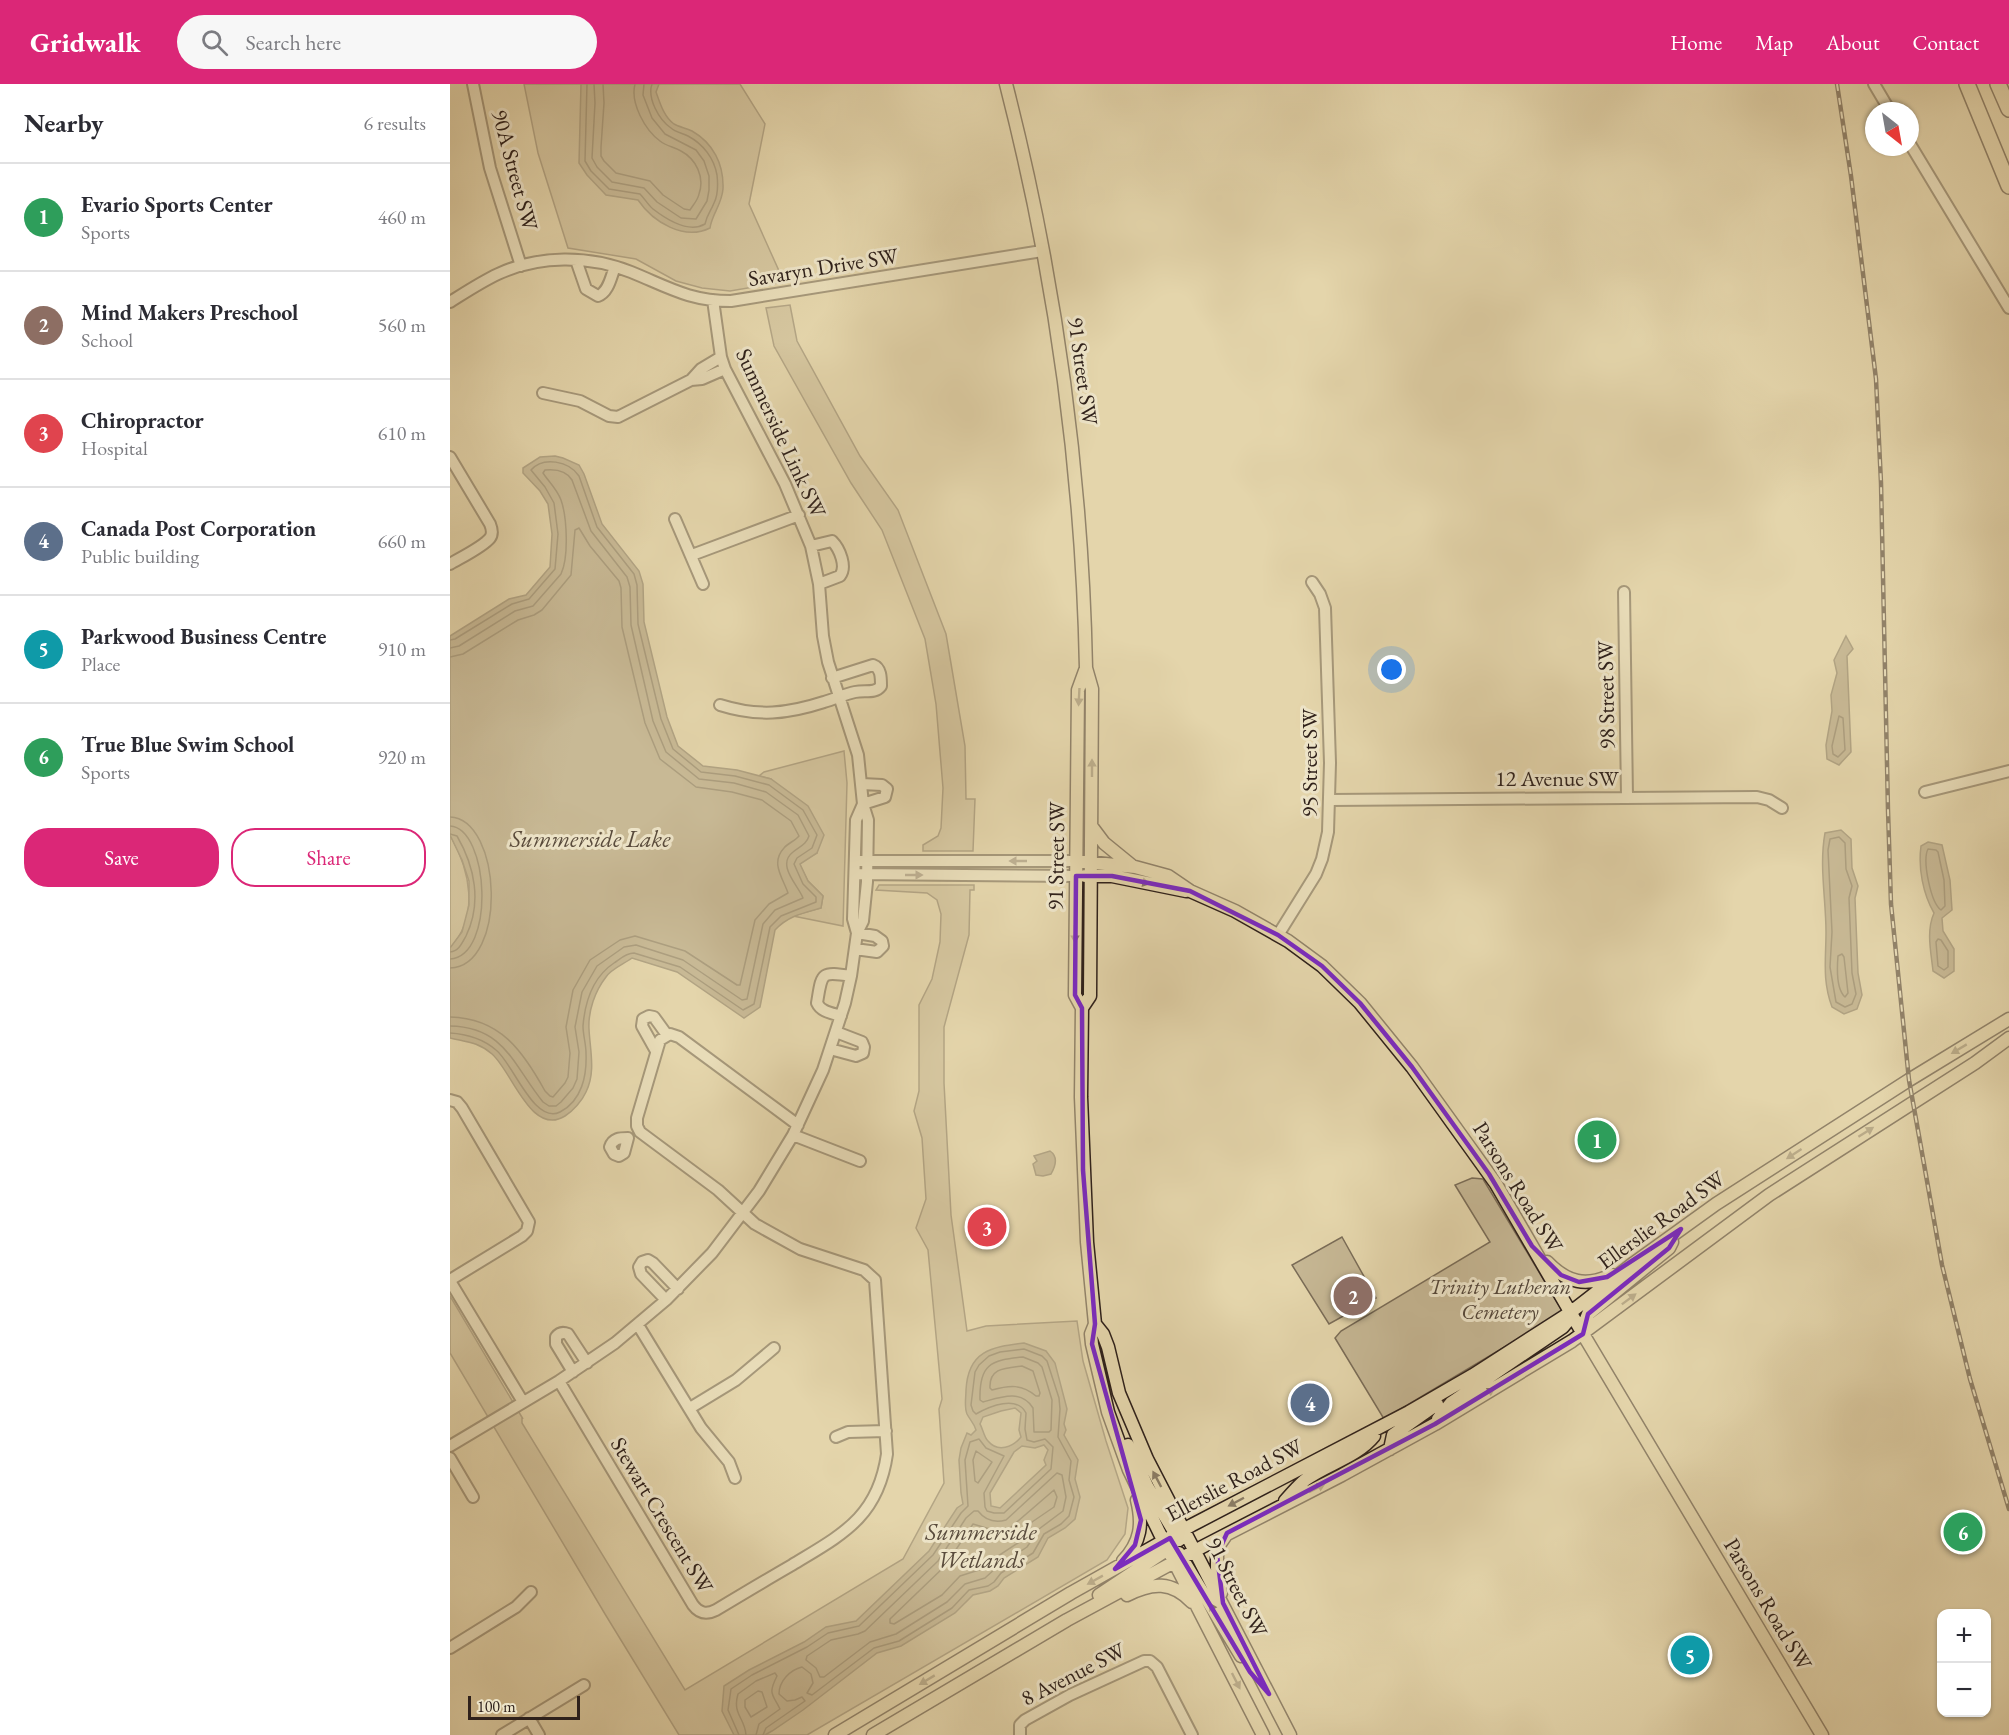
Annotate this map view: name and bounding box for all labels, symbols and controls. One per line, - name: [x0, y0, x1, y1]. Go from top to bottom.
- search box: [177, 15, 597, 69]
- text: Gridwalk: [30, 24, 141, 60]
- icon: search: [198, 26, 231, 59]
- text: Search here: [246, 28, 341, 57]
- text: Home: [1670, 29, 1722, 56]
- text: Map: [1755, 29, 1793, 56]
- text: About: [1826, 29, 1879, 56]
- text: Contact: [1912, 29, 1979, 56]
- north arrow: [1865, 102, 1919, 156]
- text: Nearby: [24, 106, 104, 140]
- street label: 90A Street SW: [485, 106, 545, 234]
- text: 6 results: [363, 110, 426, 136]
- text: Evario Sports Center: [81, 190, 273, 219]
- text: 1: [38, 204, 49, 230]
- text: 460 m: [378, 204, 426, 230]
- text: Sports: [81, 219, 130, 245]
- street label: Savaryn Drive SW: [746, 241, 901, 293]
- text: Mind Makers Preschool: [81, 298, 298, 327]
- text: 2: [38, 312, 49, 338]
- text: 560 m: [378, 312, 426, 338]
- street label: 91 Street SW: [1061, 315, 1105, 428]
- text: School: [81, 327, 133, 353]
- street label: Summerside Link SW: [729, 344, 833, 523]
- text: Chiropractor: [81, 406, 204, 435]
- text: 3: [38, 420, 49, 446]
- text: 610 m: [378, 420, 426, 446]
- text: Hospital: [81, 435, 148, 461]
- text: Canada Post Corporation: [81, 514, 316, 543]
- text: 4: [38, 528, 49, 554]
- text: 660 m: [378, 528, 426, 554]
- text: Public building: [81, 543, 199, 569]
- text: Parkwood Business Centre: [81, 622, 326, 651]
- text: 5: [38, 636, 49, 662]
- text: 910 m: [378, 636, 426, 662]
- street label: 98 Street SW: [1591, 640, 1621, 750]
- text: Place: [81, 651, 120, 677]
- your location: [1377, 655, 1406, 684]
- one-way arrow: [1074, 687, 1083, 706]
- street label: 95 Street SW: [1295, 708, 1324, 817]
- text: True Blue Swim School: [81, 730, 294, 759]
- text: 6: [38, 744, 49, 770]
- text: 920 m: [378, 744, 426, 770]
- text: Sports: [81, 759, 130, 785]
- one-way arrow: [1087, 759, 1097, 778]
- street label: 12 Avenue SW: [1495, 764, 1620, 793]
- street label: 91 Street SW: [1041, 801, 1071, 911]
- water label: Summerside Lake: [509, 823, 671, 854]
- button: Save: [24, 828, 219, 887]
- button: Share: [231, 828, 426, 887]
- one-way arrow: [1008, 856, 1027, 866]
- one-way arrow: [905, 870, 924, 880]
- one-way arrow: [1132, 877, 1150, 887]
- one-way arrow: [1071, 925, 1080, 944]
- one-way arrow: [1951, 1044, 1967, 1055]
- street label: Parsons Road SW: [1466, 1116, 1570, 1259]
- pin: 1: [1578, 1118, 1616, 1162]
- one-way arrow: [1857, 1126, 1873, 1138]
- one-way arrow: [1786, 1148, 1802, 1159]
- street label: Ellerslie Road SW: [1592, 1164, 1731, 1276]
- pin: 3: [968, 1204, 1006, 1250]
- park label: Trinity Lutheran Cemetery: [1429, 1272, 1571, 1326]
- pin: 2: [1334, 1274, 1372, 1318]
- one-way arrow: [1622, 1293, 1637, 1305]
- pin: 4: [1290, 1380, 1330, 1426]
- one-way arrow: [1479, 1387, 1495, 1398]
- street label: Ellerslie Road SW: [1161, 1431, 1308, 1528]
- street label: Stewart Crescent SW: [604, 1432, 720, 1599]
- one-way arrow: [1152, 1470, 1162, 1487]
- one-way arrow: [1309, 1483, 1326, 1493]
- one-way arrow: [1228, 1497, 1245, 1507]
- pin: 6: [1944, 1510, 1982, 1554]
- water label: Summerside Wetlands: [924, 1516, 1038, 1575]
- street label: 91 Street SW: [1199, 1532, 1275, 1643]
- street label: Parsons Road SW: [1717, 1533, 1819, 1676]
- one-way arrow: [1086, 1575, 1103, 1585]
- one-way arrow: [1208, 1603, 1219, 1619]
- map controls: [1937, 1609, 1991, 1717]
- button: +: [1937, 1609, 1991, 1663]
- pin: 5: [1670, 1632, 1710, 1678]
- street label: 8 Avenue SW: [1016, 1635, 1131, 1713]
- button: −: [1937, 1663, 1991, 1717]
- one-way arrow: [1231, 1673, 1241, 1690]
- one-way arrow: [919, 1674, 935, 1685]
- scale bar: [468, 1693, 580, 1720]
- text: 100 m: [477, 1696, 516, 1717]

